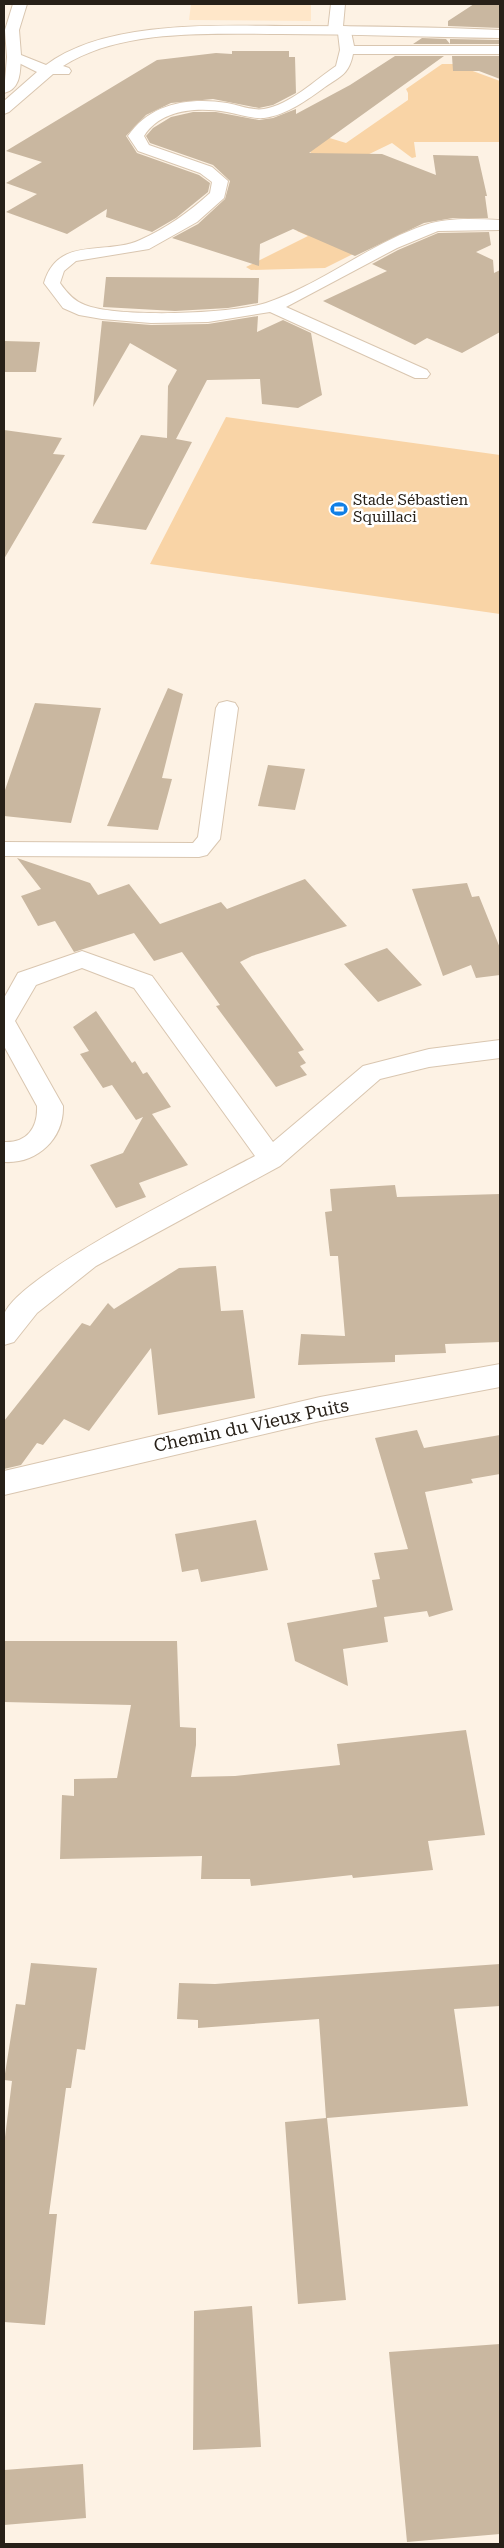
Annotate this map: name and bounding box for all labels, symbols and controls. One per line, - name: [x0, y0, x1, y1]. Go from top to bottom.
- place label: Stade Sébastien Squillaci: [353, 491, 468, 526]
- sports icon: Stade Sébastien Squillaci: [329, 499, 349, 519]
- street label: Chemin du Vieux Puits: [152, 1394, 350, 1456]

